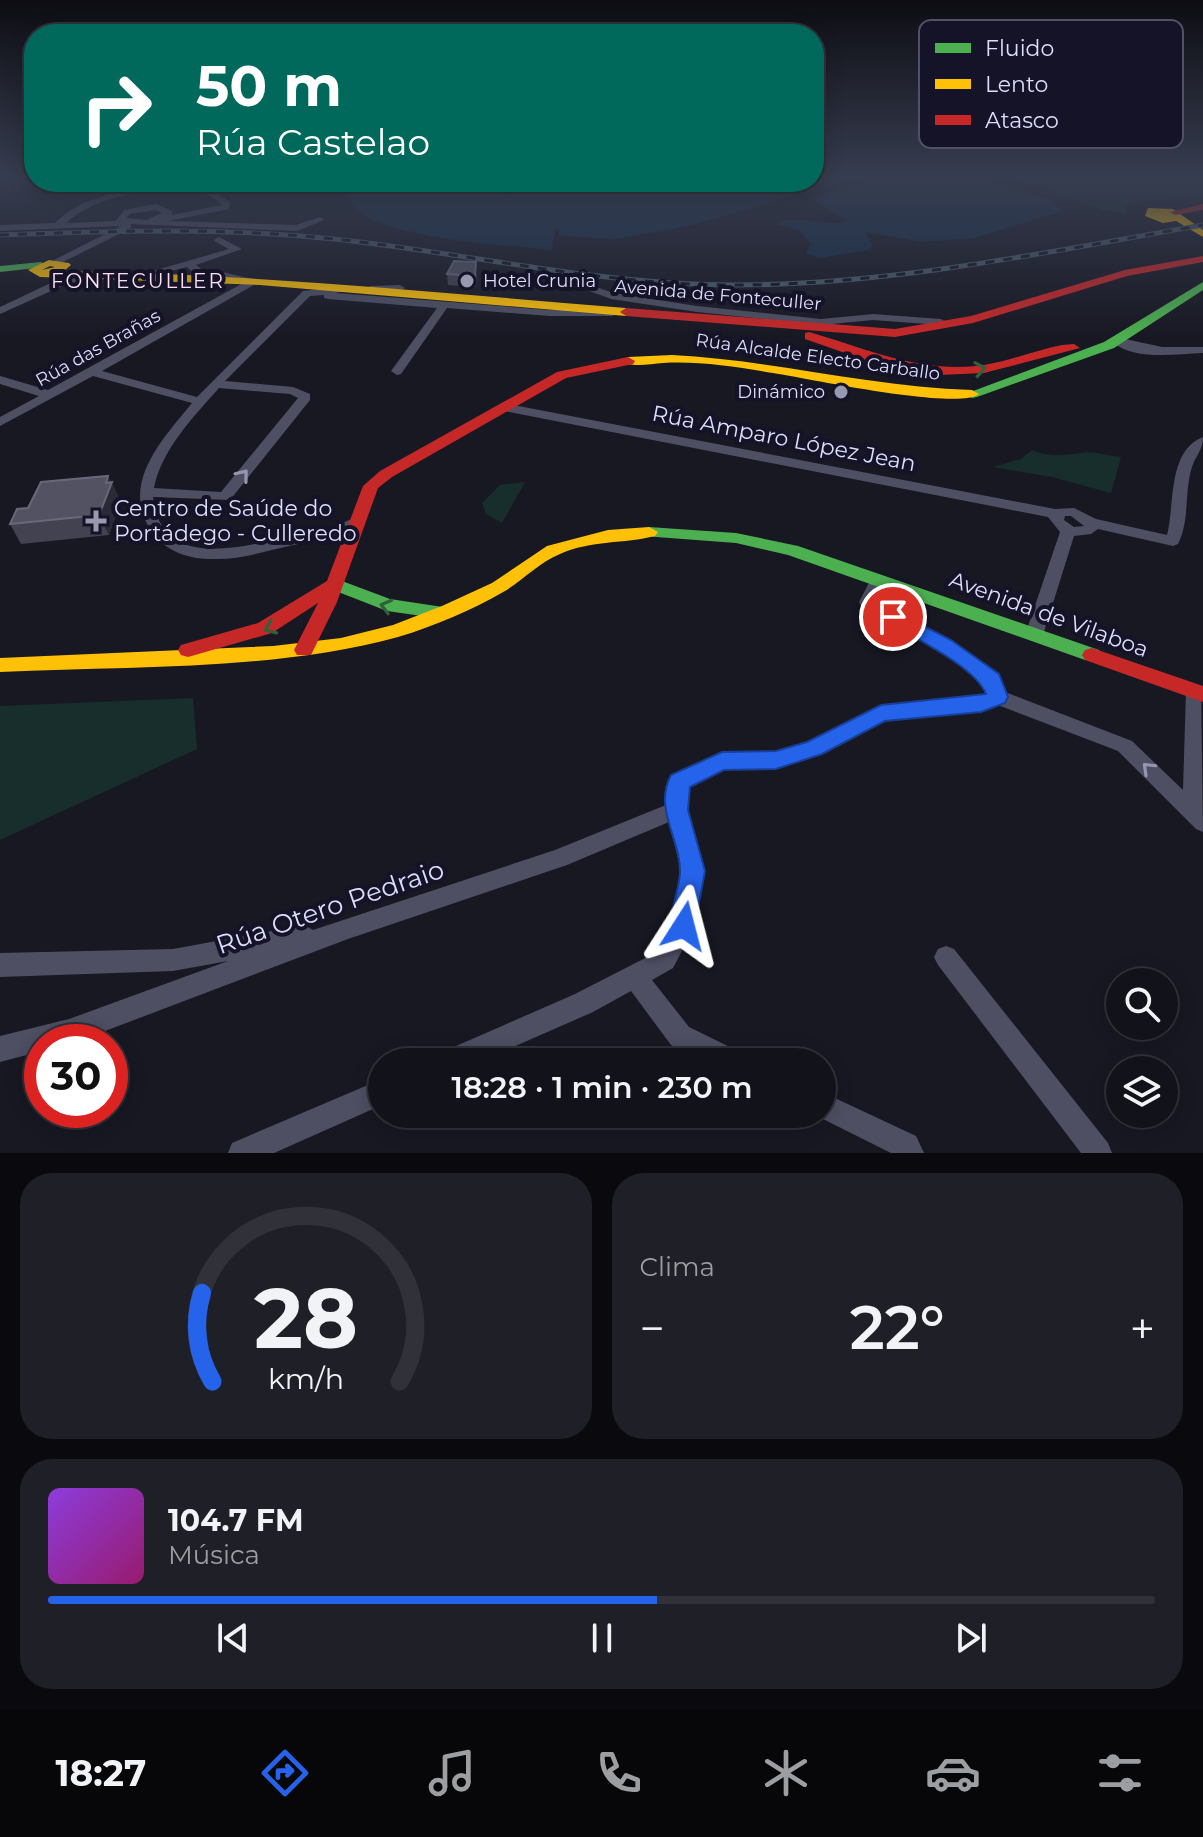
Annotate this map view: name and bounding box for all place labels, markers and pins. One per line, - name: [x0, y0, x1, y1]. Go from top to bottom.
- place label: Hotel Crunia: [483, 270, 596, 292]
- marker: Hotel Crunia: [458, 272, 476, 290]
- place label: Dinámico: [737, 381, 825, 403]
- marker: Dinámico: [832, 383, 850, 401]
- place label: Centro de Saúde do Portádego - Culleredo: [114, 495, 357, 547]
- marker: Centro de Saúde do Portádego - Culleredo: [85, 510, 107, 532]
- pin: [859, 583, 927, 651]

